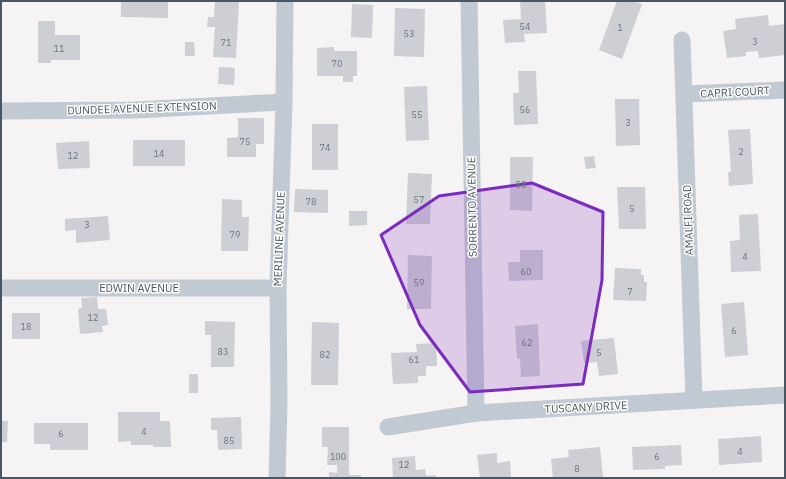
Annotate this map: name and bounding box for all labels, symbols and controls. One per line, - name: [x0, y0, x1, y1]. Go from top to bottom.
- house number: 54: [520, 21, 530, 32]
- house number: 1: [617, 22, 623, 33]
- house number: 53: [404, 28, 414, 39]
- house number: 3: [752, 36, 758, 47]
- house number: 71: [221, 37, 231, 48]
- house number: 11: [54, 43, 64, 54]
- house number: 70: [332, 58, 342, 69]
- street label: CAPRI COURT: [700, 83, 771, 101]
- street label: DUNDEE AVENUE EXTENSION: [67, 98, 217, 118]
- house number: 56: [520, 104, 530, 115]
- house number: 55: [412, 109, 422, 120]
- house number: 3: [625, 117, 631, 128]
- house number: 75: [240, 136, 250, 147]
- house number: 74: [320, 142, 330, 153]
- house number: 2: [738, 146, 744, 157]
- house number: 14: [154, 148, 164, 159]
- house number: 12: [68, 150, 78, 161]
- street label: SORRENTO AVENUE: [464, 157, 480, 257]
- house number: 58: [516, 179, 526, 190]
- street label: AMALFI ROAD: [680, 184, 696, 256]
- street label: MERILINE AVENUE: [270, 191, 288, 287]
- house number: 57: [414, 194, 424, 205]
- house number: 78: [306, 196, 316, 207]
- house number: 5: [629, 203, 635, 214]
- house number: 3: [84, 219, 90, 230]
- house number: 79: [230, 229, 240, 240]
- house number: 4: [742, 251, 748, 262]
- house number: 60: [521, 266, 531, 277]
- house number: 59: [414, 277, 424, 288]
- street label: EDWIN AVENUE: [99, 281, 179, 295]
- house number: 7: [627, 286, 633, 297]
- house number: 12: [88, 312, 98, 323]
- house number: 18: [21, 321, 31, 332]
- house number: 6: [731, 325, 737, 336]
- house number: 62: [522, 337, 532, 348]
- house number: 83: [218, 346, 228, 357]
- house number: 5: [596, 347, 602, 358]
- house number: 82: [320, 349, 330, 360]
- house number: 61: [409, 354, 419, 365]
- street label: TUSCANY DRIVE: [544, 398, 628, 416]
- house number: 4: [141, 426, 147, 437]
- house number: 6: [58, 428, 64, 439]
- house number: 85: [224, 435, 234, 446]
- house number: 4: [737, 446, 743, 457]
- house number: 100: [330, 451, 346, 462]
- house number: 6: [654, 451, 660, 462]
- house number: 12: [399, 459, 409, 470]
- house number: 8: [574, 463, 580, 474]

